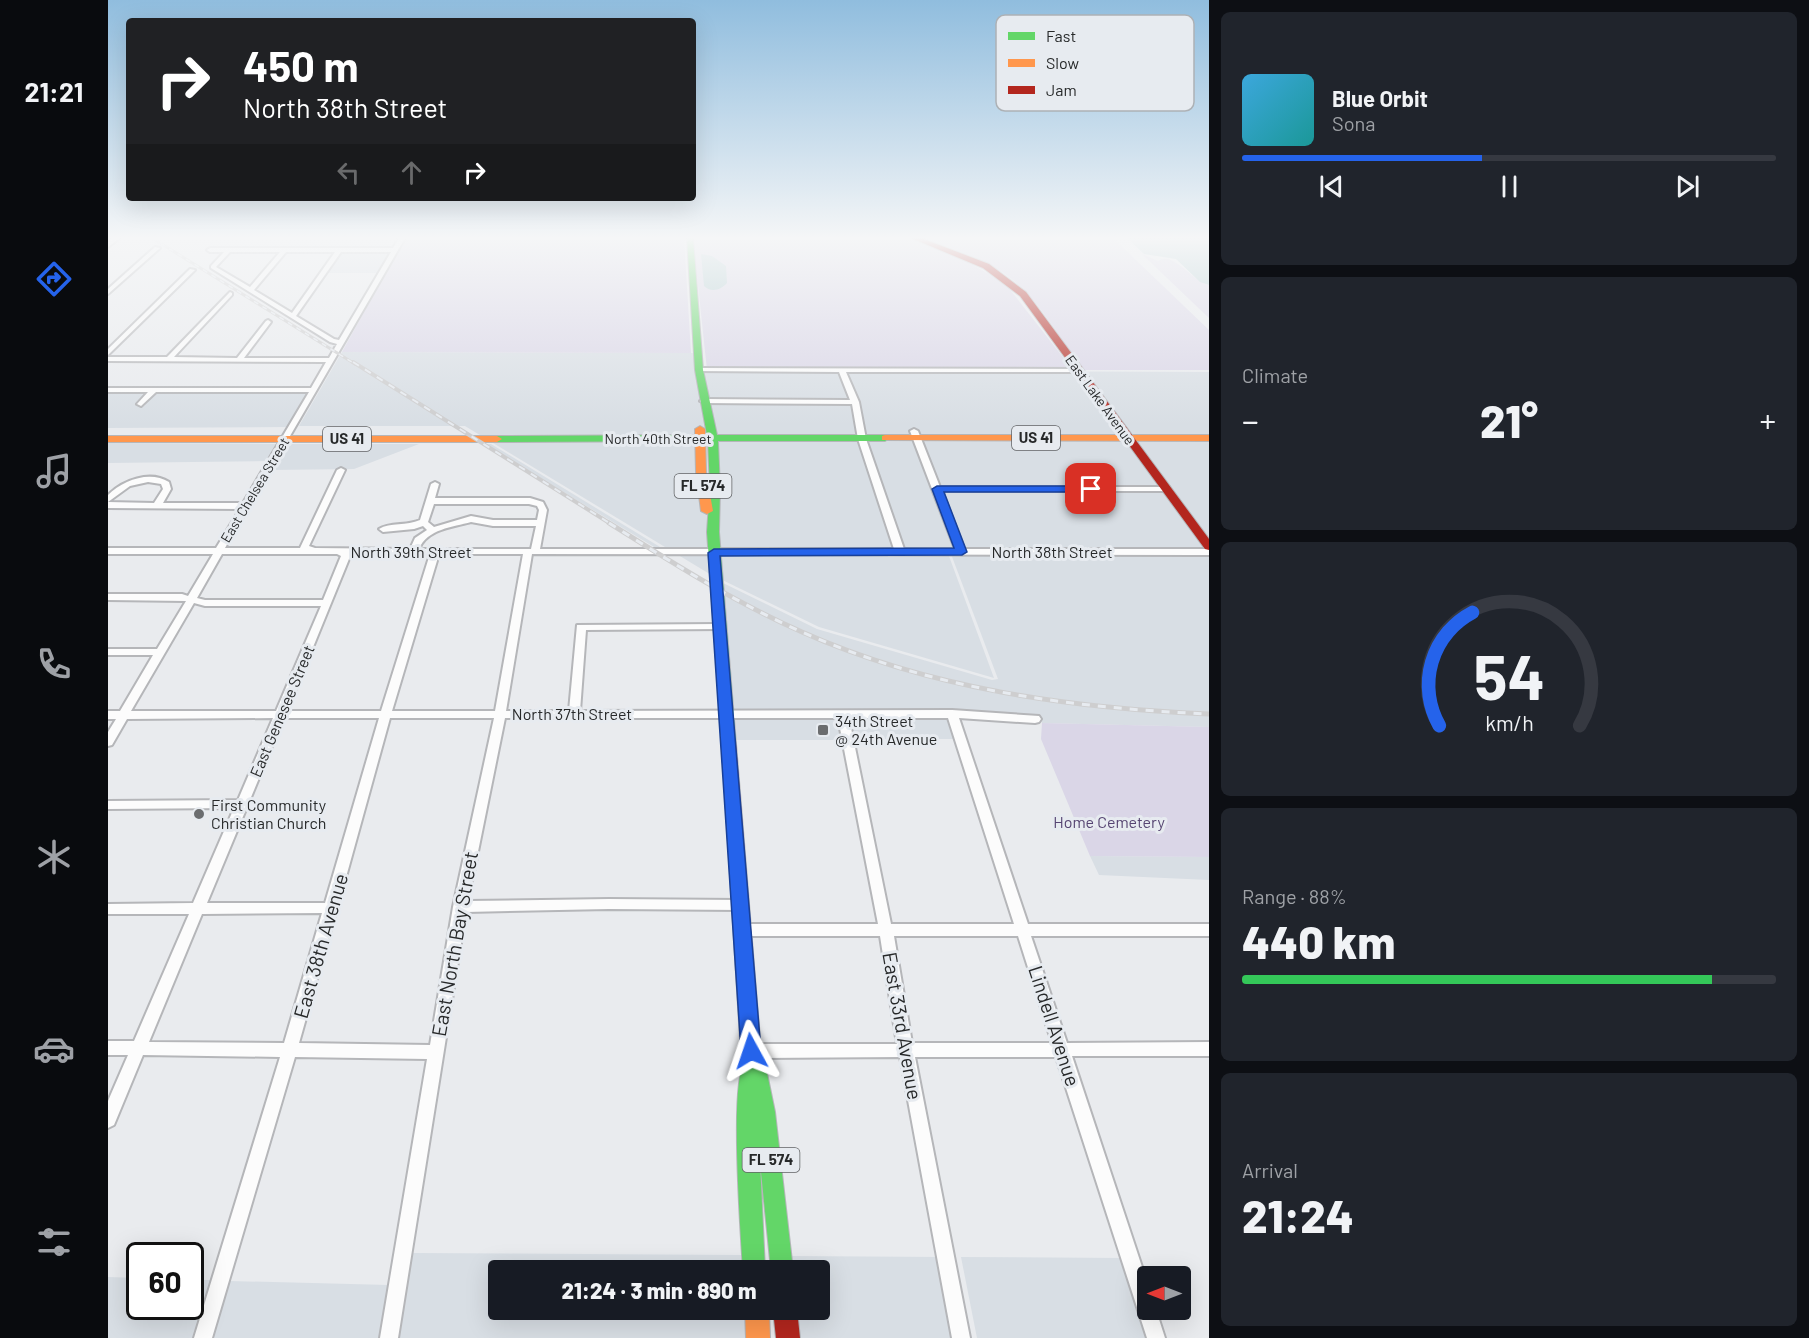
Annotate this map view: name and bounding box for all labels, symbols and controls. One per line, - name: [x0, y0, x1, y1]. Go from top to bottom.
- legend: [996, 15, 1194, 111]
- text: Fast: [1046, 26, 1076, 45]
- text: 450 m: [243, 40, 358, 90]
- icon: right: [144, 42, 222, 120]
- text: Slow: [1046, 53, 1079, 72]
- text: 21:21: [25, 75, 83, 107]
- text: Jam: [1046, 80, 1077, 99]
- text: Blue Orbit: [1332, 85, 1428, 111]
- text: North 38th Street: [243, 91, 447, 123]
- text: Sona: [1332, 111, 1376, 135]
- icon: left: [332, 156, 365, 189]
- icon: ahead: [395, 156, 428, 189]
- icon: right: [458, 156, 491, 189]
- icon: previous: [1315, 170, 1348, 203]
- icon: pause: [1493, 170, 1526, 203]
- icon: next: [1671, 170, 1704, 203]
- icon: directions: [33, 258, 75, 300]
- street label: East Lake Avenue: [1062, 351, 1139, 448]
- text: Climate: [1242, 363, 1308, 387]
- text: 21°: [1480, 393, 1538, 447]
- text: −: [1242, 400, 1259, 440]
- text: +: [1759, 400, 1776, 440]
- road number: US 41: [1012, 426, 1060, 450]
- road number: US 41: [323, 427, 371, 451]
- street label: North 40th Street: [604, 430, 712, 447]
- street label: East Chelsea Street: [217, 434, 293, 545]
- icon: music: [33, 450, 75, 492]
- pin: [1065, 463, 1116, 514]
- icon: arrive: [1074, 472, 1107, 505]
- road number: FL 574: [674, 474, 732, 498]
- street label: North 39th Street: [350, 542, 472, 561]
- street label: North 38th Street: [991, 542, 1113, 561]
- text: 54: [1473, 638, 1545, 712]
- street label: East Genesee Street: [245, 642, 318, 780]
- icon: phone: [33, 643, 75, 685]
- street label: North 37th Street: [512, 704, 632, 723]
- text: km/h: [1485, 710, 1533, 735]
- place label: 34th Street @ 24th Avenue: [835, 711, 937, 748]
- marker: 34th Street @ 24th Avenue: [816, 723, 830, 737]
- place label: First Community Christian Church: [211, 795, 327, 832]
- marker: First Community Christian Church: [192, 807, 206, 821]
- park label: Home Cemetery: [1053, 812, 1165, 831]
- icon: climate: [33, 836, 75, 878]
- street label: East North Bay Street: [426, 849, 482, 1038]
- street label: East 38th Avenue: [288, 871, 352, 1021]
- text: Range · 88%: [1242, 884, 1347, 908]
- text: 440 km: [1242, 914, 1395, 968]
- street label: East 33rd Avenue: [878, 950, 928, 1102]
- street label: Lindell Avenue: [1024, 962, 1086, 1089]
- position arrow: [719, 1019, 783, 1083]
- icon: car: [33, 1028, 75, 1070]
- road number: FL 574: [742, 1148, 800, 1172]
- text: Arrival: [1242, 1158, 1298, 1182]
- text: 21:24: [1242, 1188, 1354, 1242]
- icon: filters: [33, 1221, 75, 1263]
- speed limit sign: 60: [126, 1242, 204, 1320]
- north arrow: [1137, 1266, 1191, 1320]
- map controls: [1137, 1266, 1191, 1320]
- text: 21:24 · 3 min · 890 m: [562, 1277, 756, 1303]

